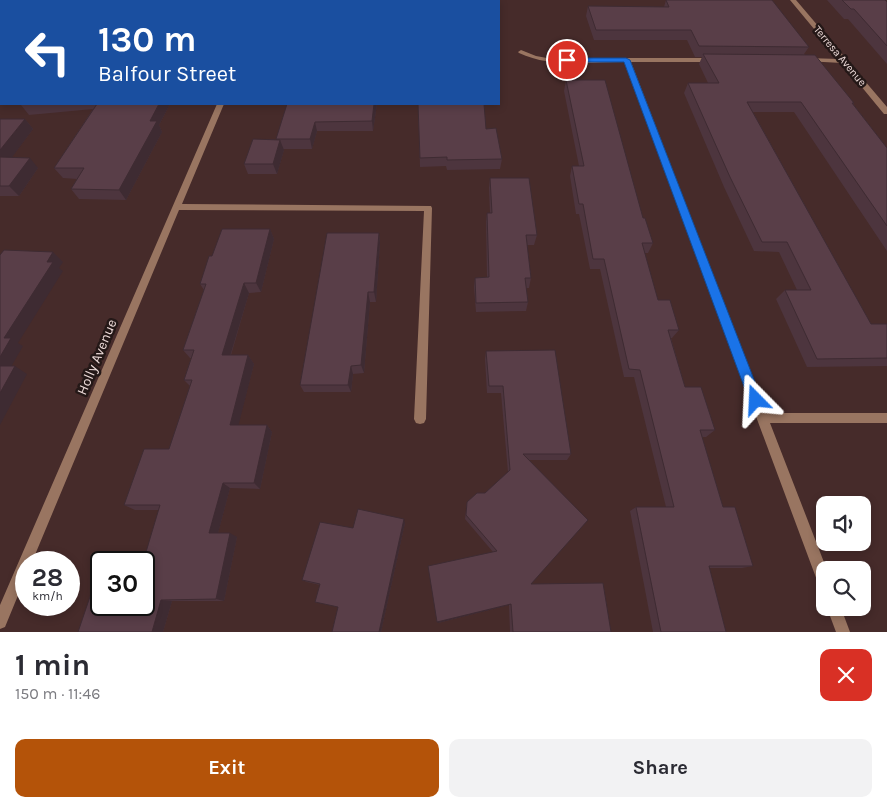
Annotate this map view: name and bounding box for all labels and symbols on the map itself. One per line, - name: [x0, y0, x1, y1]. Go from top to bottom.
- street label: Terresa Avenue: [811, 23, 869, 89]
- pin: [546, 39, 588, 81]
- street label: Holly Avenue: [73, 316, 121, 398]
- position arrow: [729, 373, 781, 425]
- speed limit sign: 30: [90, 551, 155, 616]

